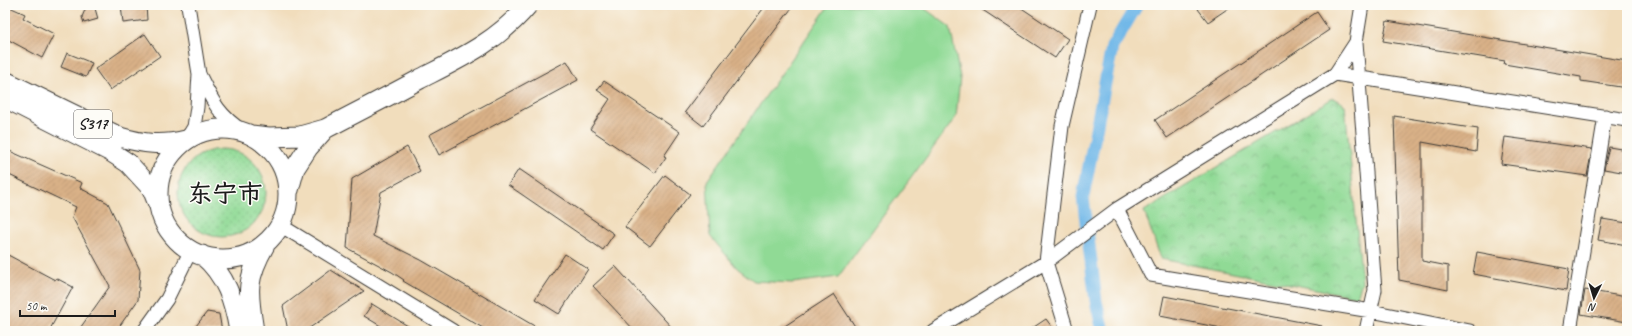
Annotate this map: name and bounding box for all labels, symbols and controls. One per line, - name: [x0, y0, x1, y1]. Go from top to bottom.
- road number: S317: [74, 110, 112, 138]
- district label: 东宁市: [187, 178, 263, 210]
- north arrow: [1574, 278, 1614, 318]
- scale bar: [20, 292, 115, 318]
- text: 50 m: [26, 298, 48, 314]
- text: N: [1587, 301, 1597, 315]

